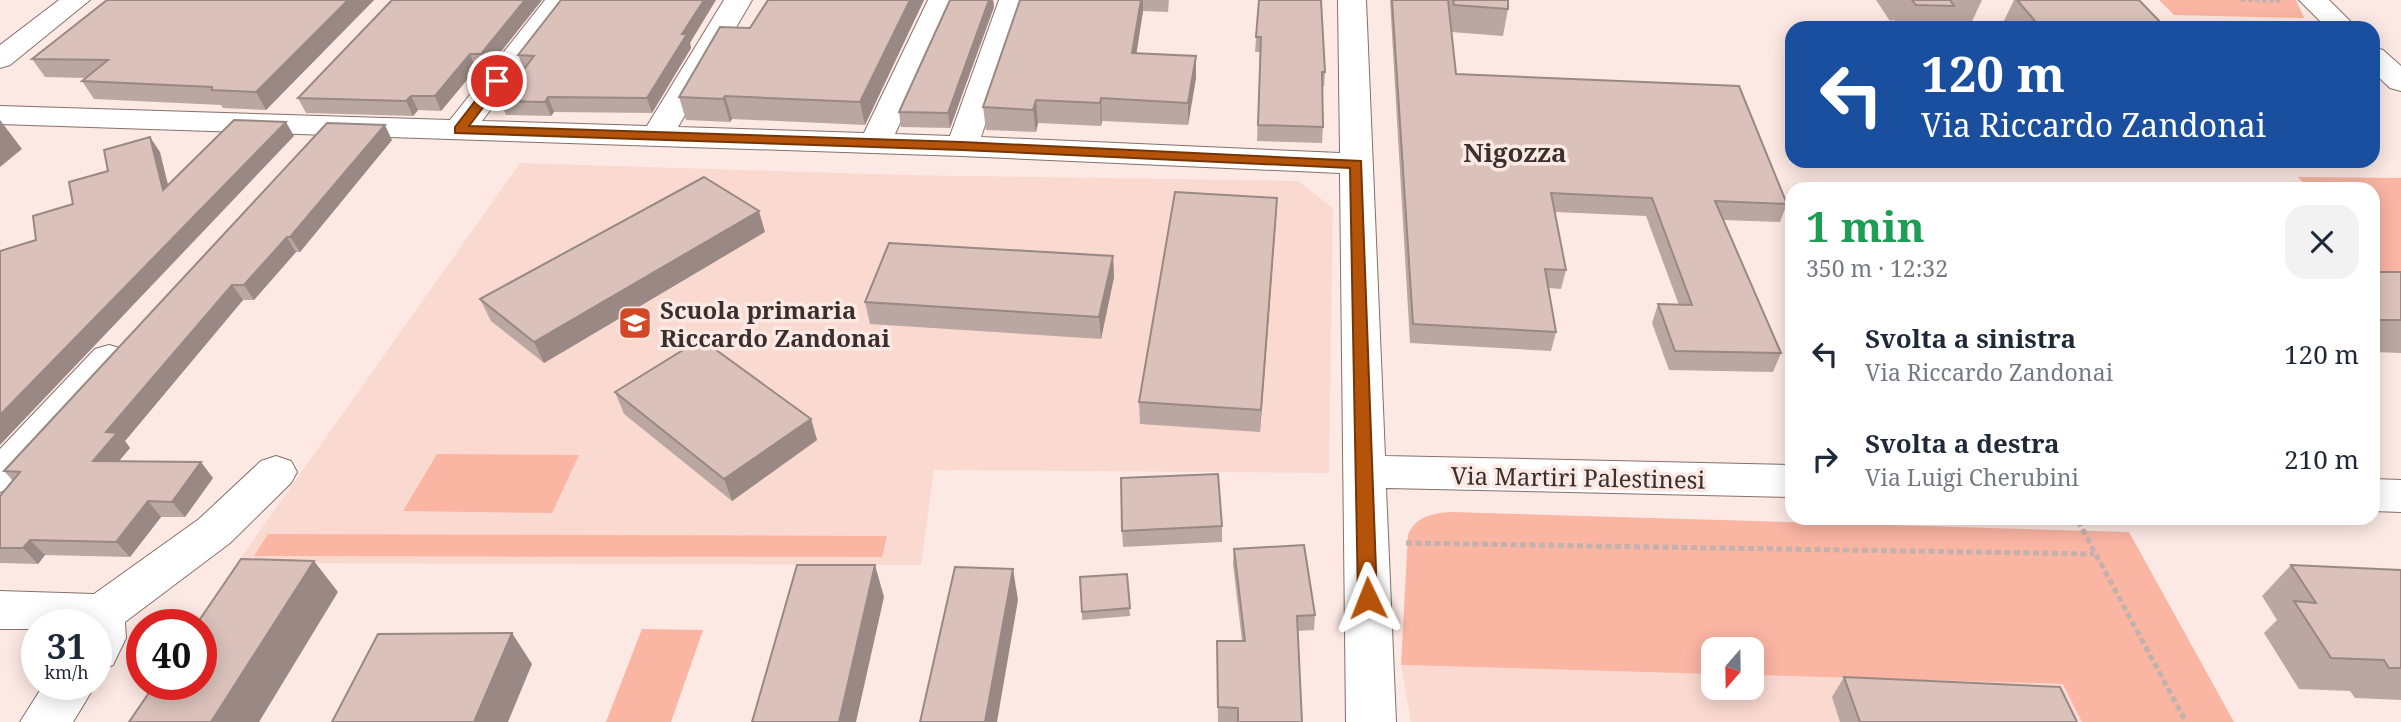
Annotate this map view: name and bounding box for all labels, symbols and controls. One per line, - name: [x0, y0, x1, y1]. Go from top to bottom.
- text: 120 m: [1921, 40, 2065, 106]
- icon: left: [1806, 49, 1897, 140]
- pin: [467, 51, 527, 111]
- icon: arrive: [478, 62, 516, 100]
- text: Via Riccardo Zandonai: [1921, 103, 2266, 146]
- district label: Nigozza: [1463, 134, 1567, 170]
- text: 1 min: [1806, 197, 1925, 254]
- button: close: [2285, 205, 2359, 279]
- text: 350 m · 12:32: [1806, 252, 1948, 284]
- place label: Scuola primaria Riccardo Zandonai: [660, 293, 890, 354]
- school or university icon: Scuola primaria Riccardo Zandonai: [616, 304, 654, 342]
- text: Svolta a sinistra: [1865, 320, 2076, 356]
- icon: left: [1806, 335, 1844, 373]
- text: 120 m: [2284, 336, 2359, 372]
- text: Via Riccardo Zandonai: [1865, 356, 2113, 388]
- text: Svolta a destra: [1865, 425, 2060, 461]
- icon: right: [1806, 440, 1844, 478]
- text: 210 m: [2284, 441, 2359, 477]
- street label: Via Martiri Palestinesi: [1451, 458, 1706, 496]
- text: Via Luigi Cherubini: [1865, 461, 2079, 493]
- position arrow: [1331, 561, 1405, 635]
- speed limit sign: 40: [126, 609, 217, 700]
- text: 31: [47, 622, 86, 669]
- north arrow: [1701, 637, 1764, 700]
- map controls: [1701, 637, 1764, 700]
- text: km/h: [44, 660, 89, 684]

